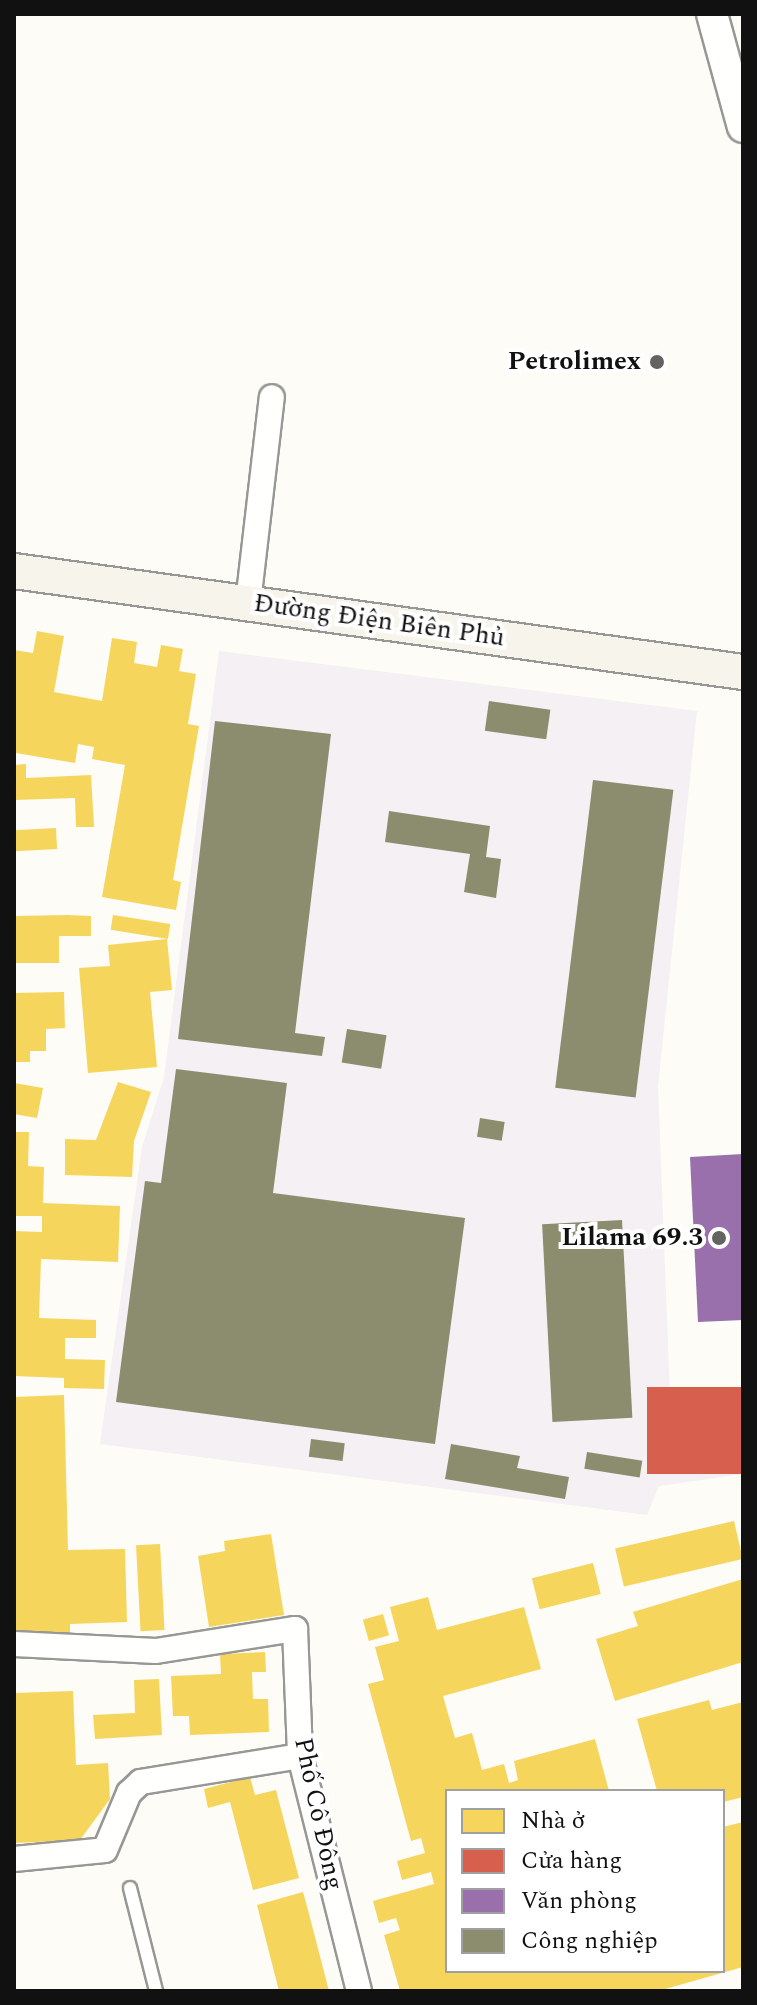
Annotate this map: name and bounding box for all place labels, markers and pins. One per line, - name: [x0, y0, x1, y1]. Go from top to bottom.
- place label: Petrolimex: [508, 346, 641, 378]
- marker: Petrolimex: [648, 353, 666, 371]
- place label: Lilama 69.3: [562, 1222, 703, 1254]
- marker: Lilama 69.3: [710, 1229, 728, 1247]

